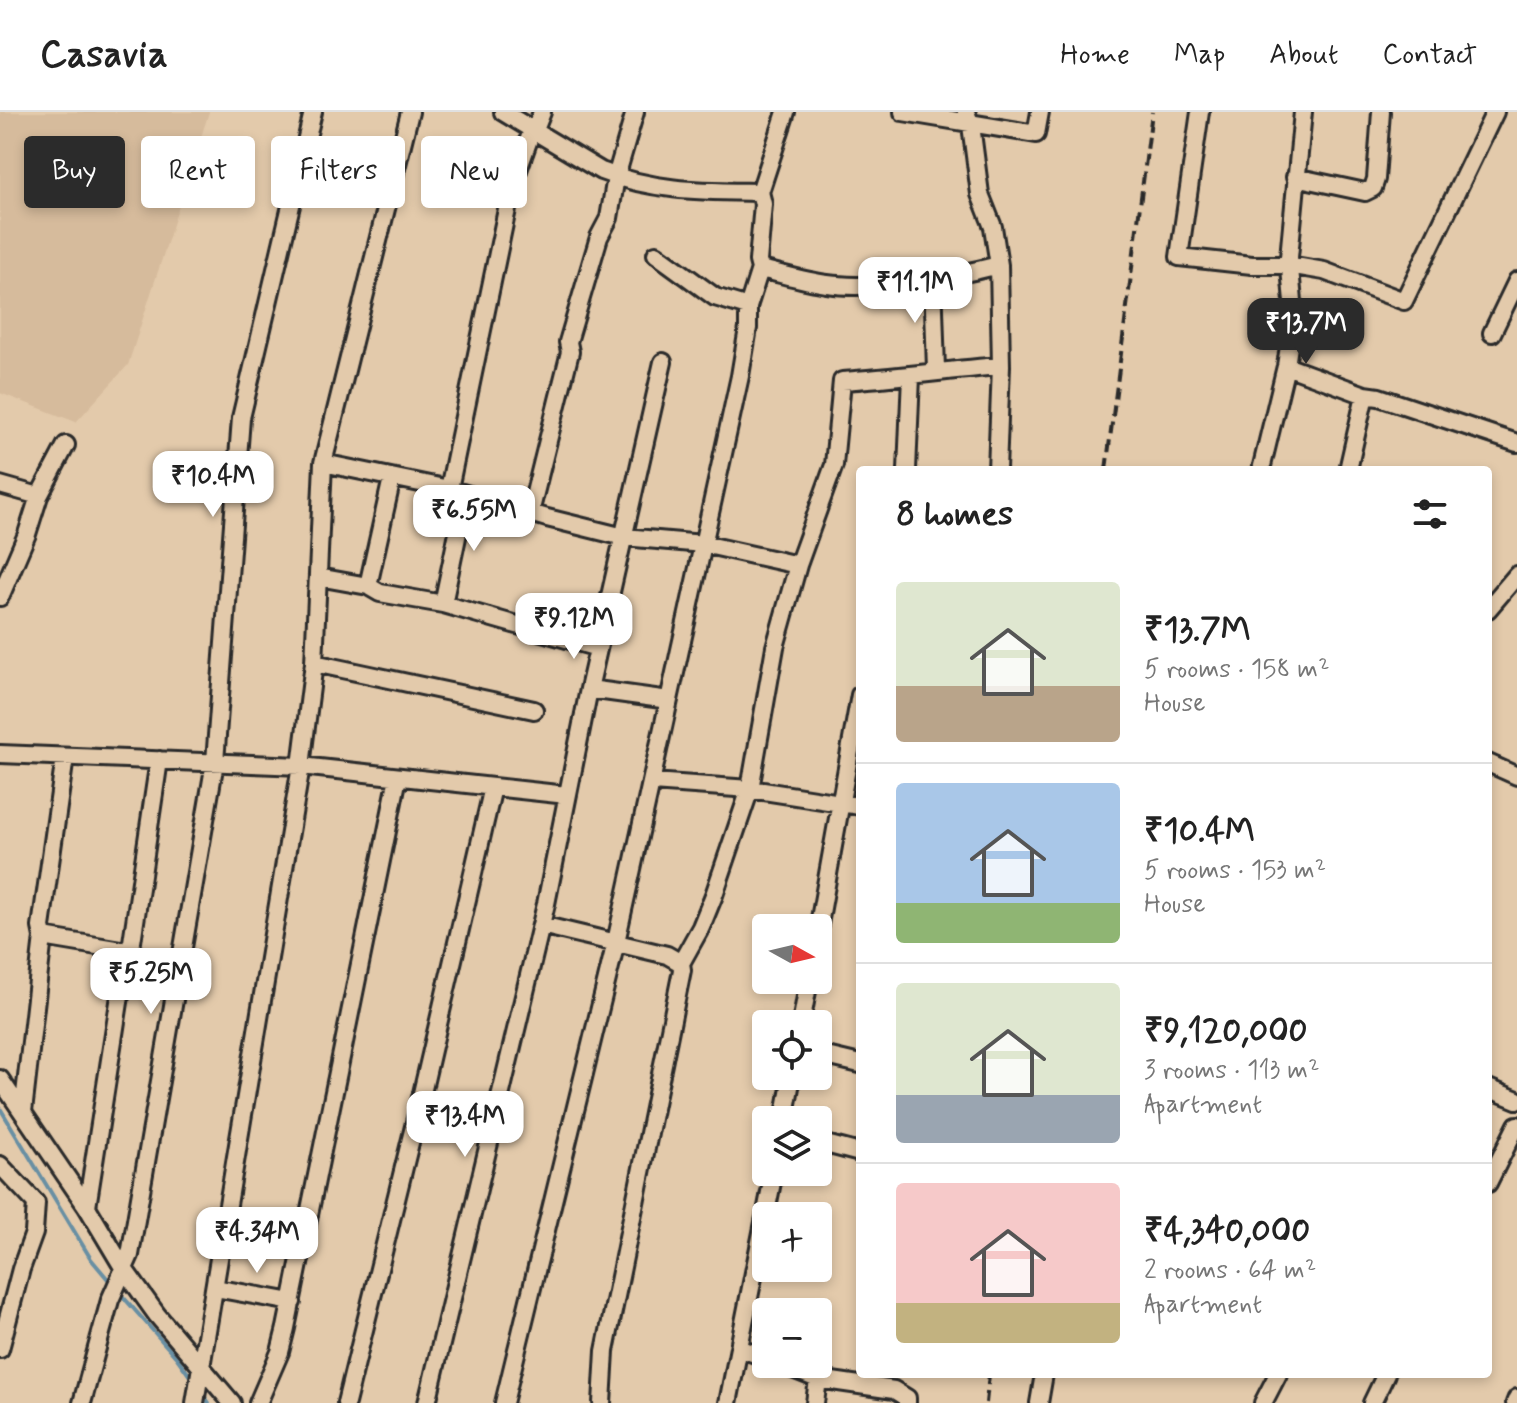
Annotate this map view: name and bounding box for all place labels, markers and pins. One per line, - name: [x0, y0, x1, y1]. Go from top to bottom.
- pin: ₹11.1M: [850, 257, 980, 325]
- pin: ₹13.7M: [1241, 298, 1371, 366]
- pin: ₹10.4M: [148, 451, 278, 519]
- pin: ₹6.55M: [409, 485, 539, 553]
- pin: ₹9.12M: [509, 593, 639, 661]
- pin: ₹5.25M: [86, 948, 216, 1016]
- pin: ₹13.4M: [400, 1091, 530, 1159]
- pin: ₹4.34M: [192, 1207, 322, 1275]

